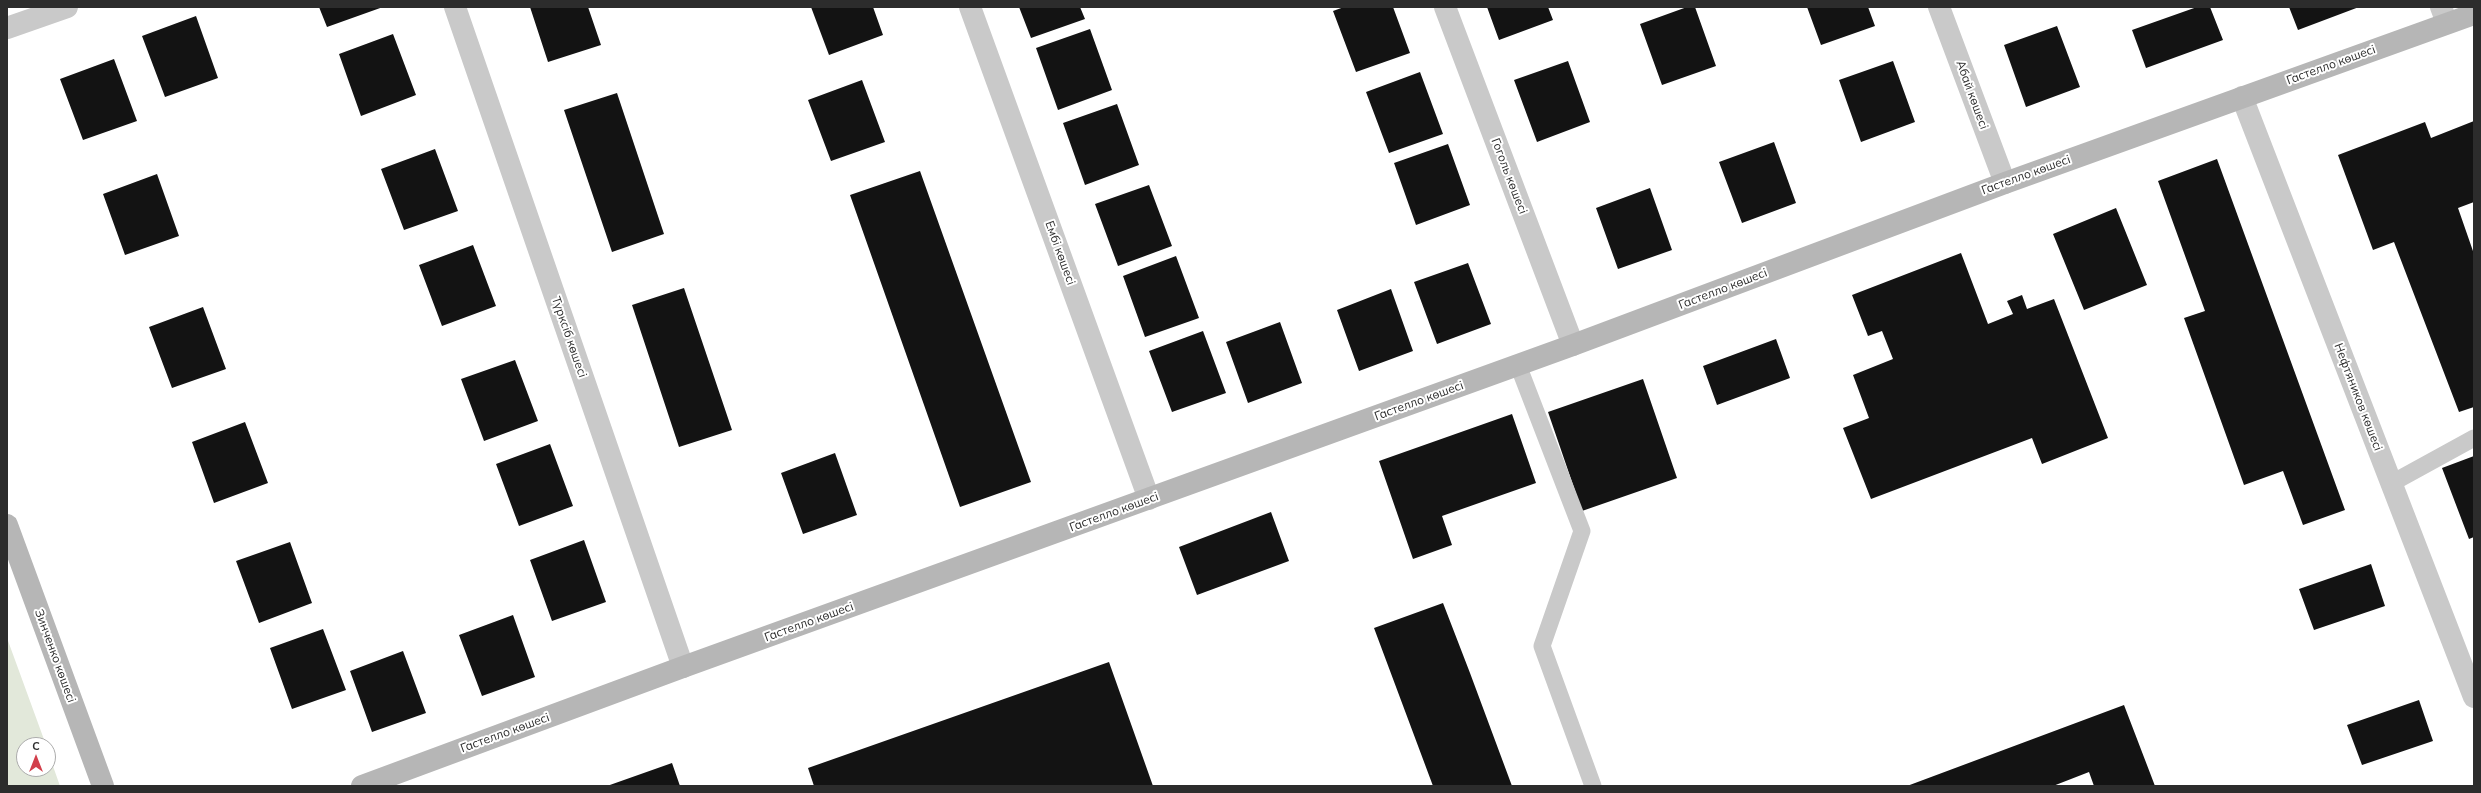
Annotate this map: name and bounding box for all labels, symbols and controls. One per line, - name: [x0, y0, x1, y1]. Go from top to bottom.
- street label: Гастелло көшесі: [2285, 42, 2377, 88]
- street label: Абай көшесі: [1953, 59, 1991, 131]
- street label: Гоголь көшесі: [1488, 136, 1530, 216]
- street label: Гастелло көшесі: [1980, 152, 2072, 198]
- street label: Ембі көшесі: [1042, 219, 1078, 287]
- street label: Гастелло көшесі: [1677, 266, 1769, 312]
- street label: Түрксіб көшесі: [548, 295, 590, 379]
- street label: Нефтяников көшесі: [2331, 341, 2385, 453]
- street label: Гастелло көшесі: [1373, 378, 1465, 424]
- street label: Гастелло көшесі: [1068, 489, 1160, 535]
- street label: Гастелло көшесі: [763, 599, 855, 645]
- street label: Зинченко көшесі: [31, 607, 79, 705]
- street label: Гастелло көшесі: [459, 710, 551, 756]
- north arrow: [16, 737, 56, 777]
- text: С: [32, 739, 40, 753]

